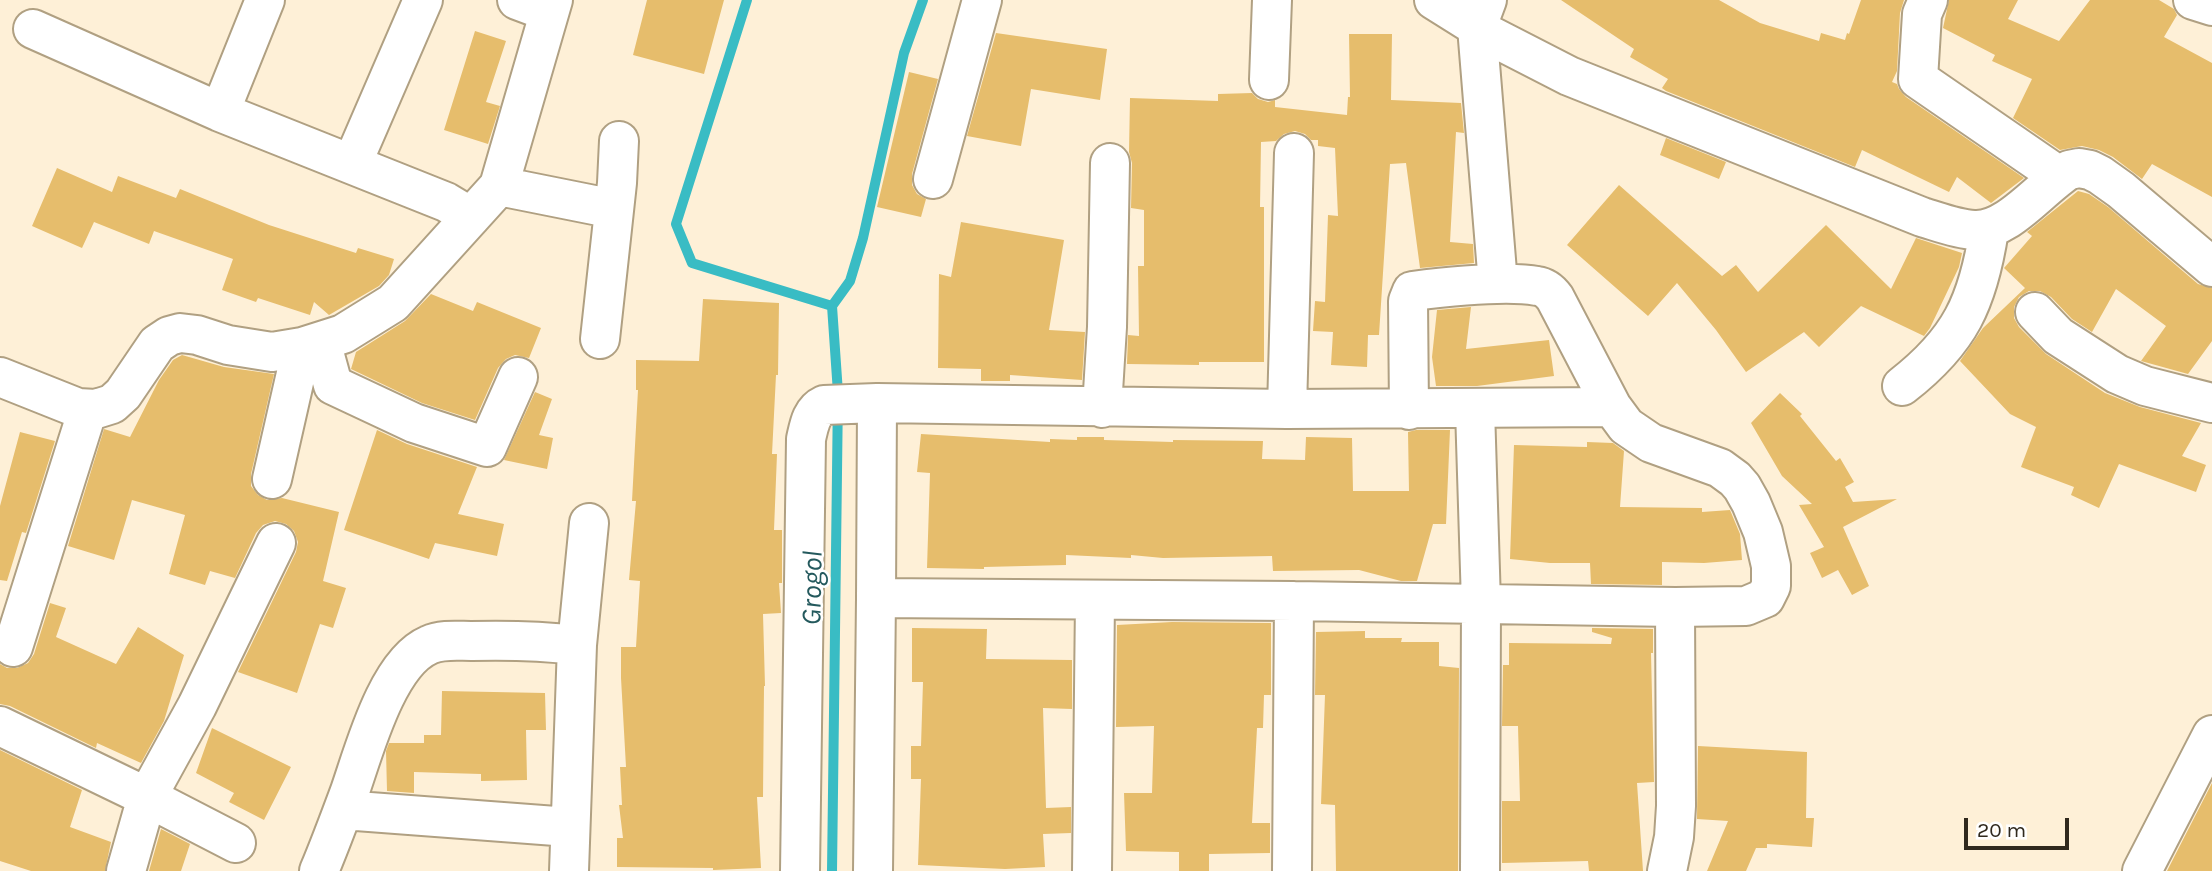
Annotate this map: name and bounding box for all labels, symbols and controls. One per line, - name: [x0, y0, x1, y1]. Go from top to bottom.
- water label: Grogol: [796, 550, 830, 626]
- scale bar: [1967, 804, 2072, 848]
- text: 20 m: [1977, 818, 2026, 842]

